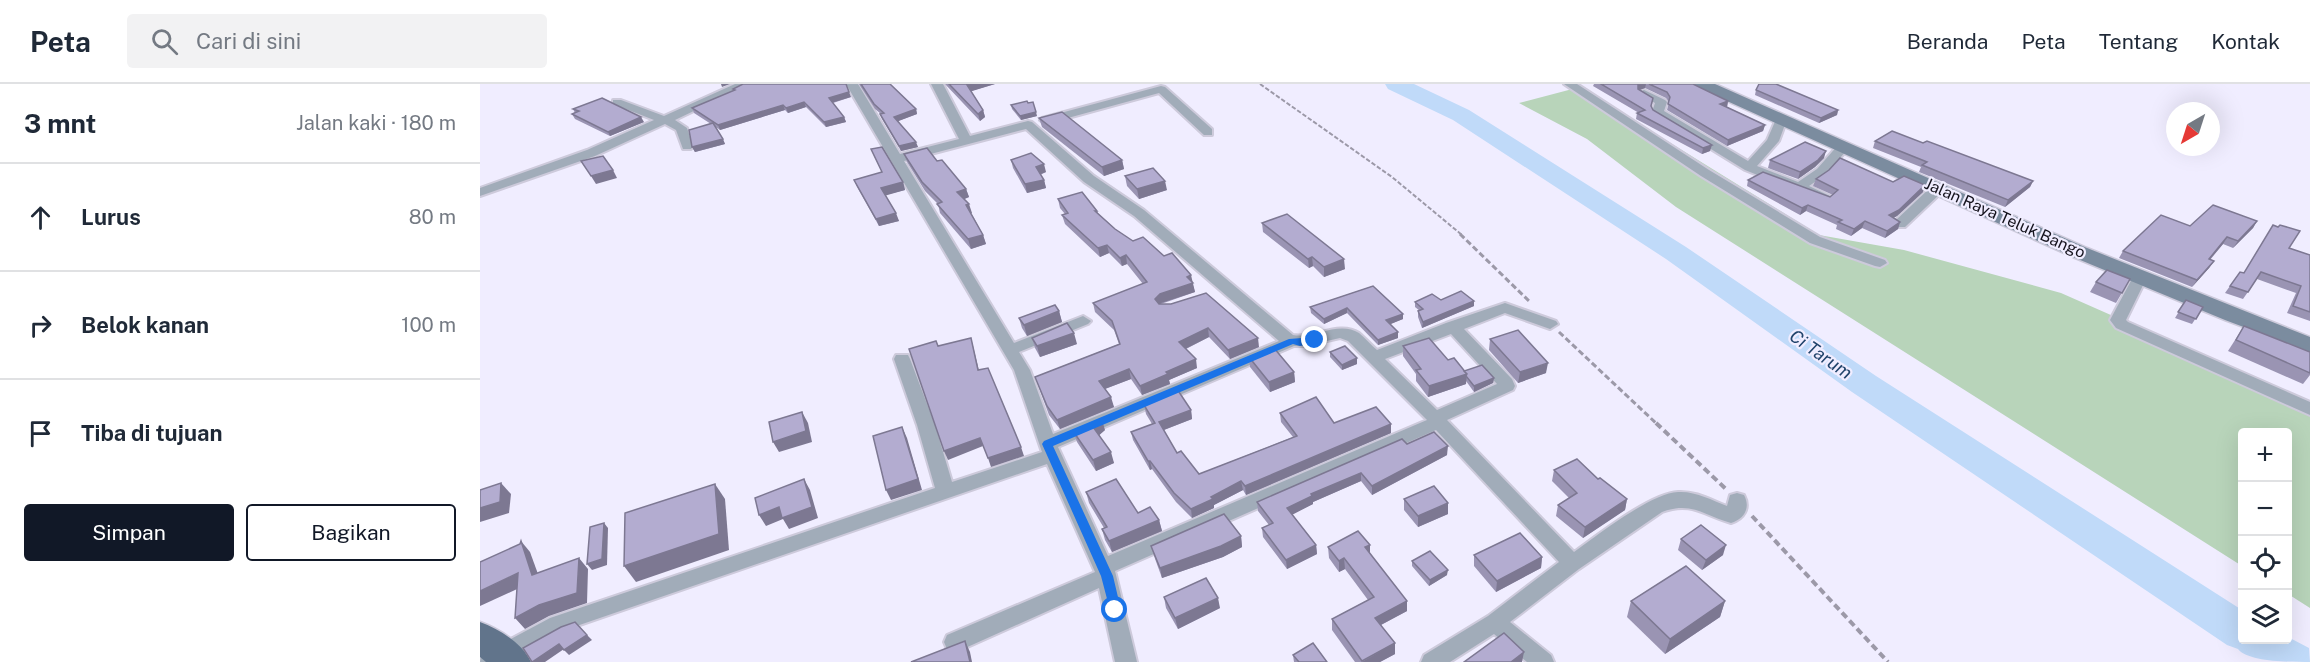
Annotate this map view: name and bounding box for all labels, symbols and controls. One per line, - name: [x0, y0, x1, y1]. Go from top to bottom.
- search box: [127, 14, 547, 68]
- text: Peta: [30, 25, 91, 58]
- icon: search: [148, 25, 181, 58]
- text: Cari di sini: [196, 28, 301, 54]
- text: Beranda: [1907, 29, 1988, 54]
- text: Peta: [2021, 29, 2066, 54]
- text: Tentang: [2099, 29, 2178, 54]
- text: Kontak: [2211, 29, 2280, 54]
- north arrow: [2166, 102, 2220, 156]
- text: 3 mnt: [24, 108, 96, 139]
- text: Jalan kaki · 180 m: [296, 111, 456, 135]
- street label: Jalan Raya Teluk Bango: [1922, 174, 2088, 262]
- icon: ahead: [24, 201, 57, 234]
- text: Lurus: [81, 204, 141, 230]
- text: 80 m: [409, 205, 456, 229]
- icon: right: [24, 309, 57, 342]
- text: Belok kanan: [81, 312, 209, 338]
- text: 100 m: [401, 313, 456, 337]
- water label: Ci Tarum: [1786, 325, 1856, 383]
- route end: [1301, 326, 1327, 352]
- icon: arrive: [24, 417, 57, 450]
- text: Tiba di tujuan: [81, 420, 222, 446]
- map controls: [2238, 428, 2292, 644]
- button: +: [2238, 428, 2292, 482]
- button: −: [2238, 482, 2292, 536]
- button: Simpan: [24, 504, 234, 561]
- button: Bagikan: [246, 504, 456, 561]
- button: locate: [2238, 536, 2292, 590]
- button: layers: [2238, 590, 2292, 644]
- route start: [1101, 596, 1127, 622]

